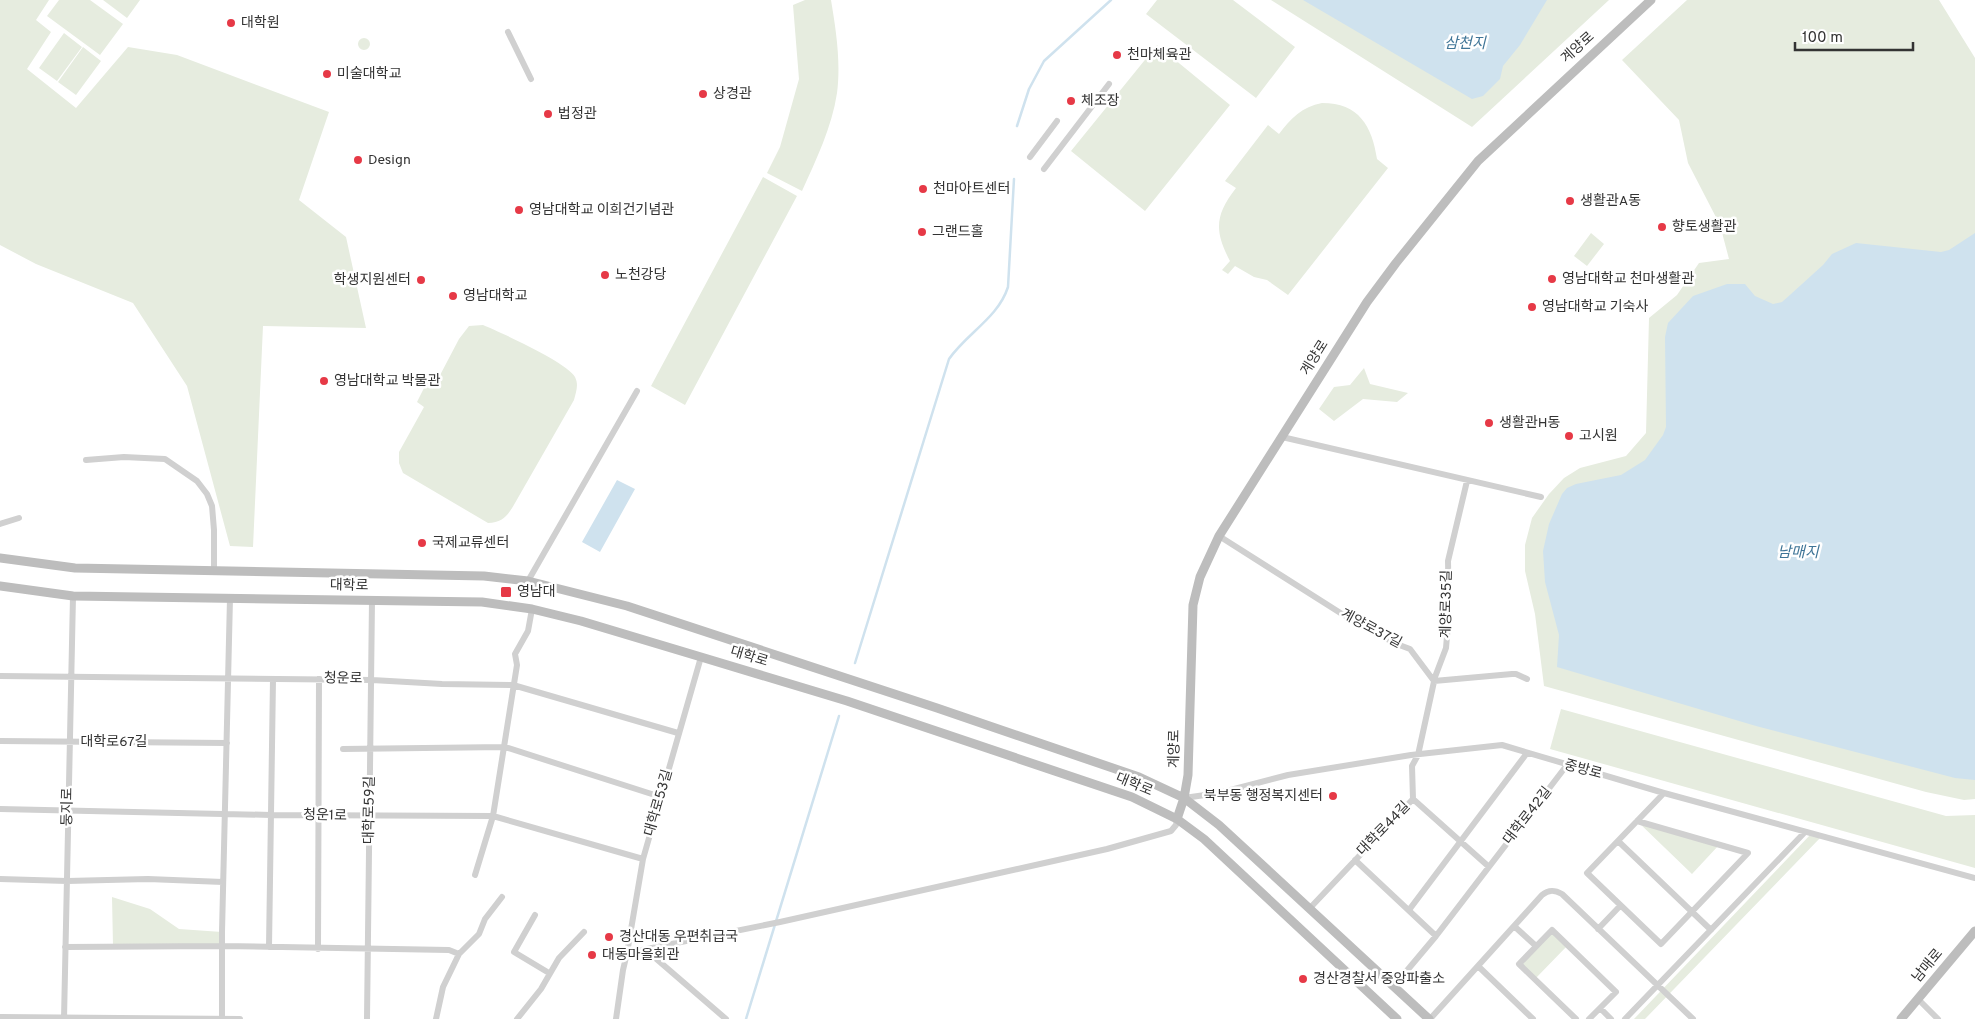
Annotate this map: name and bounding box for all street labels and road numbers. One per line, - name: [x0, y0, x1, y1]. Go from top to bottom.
- street label: 계양로: [1558, 29, 1598, 67]
- street label: 계양로: [1298, 337, 1333, 379]
- street label: 계양로35길: [1438, 570, 1456, 638]
- street label: 대학로: [330, 576, 369, 595]
- street label: 계양로37길: [1337, 606, 1405, 652]
- street label: 대학로: [728, 642, 770, 671]
- street label: 청운로: [324, 670, 363, 688]
- street label: 계양로: [1166, 729, 1184, 768]
- street label: 대학로67길: [81, 733, 147, 751]
- street label: 중방로: [1562, 757, 1604, 783]
- street label: 대학로53길: [640, 767, 677, 838]
- street label: 대학로: [1113, 769, 1156, 800]
- street label: 대학로59길: [360, 776, 379, 844]
- street label: 대학로42길: [1499, 783, 1556, 848]
- street label: 둥지로: [59, 787, 77, 826]
- street label: 대학로44길: [1353, 798, 1414, 860]
- street label: 청운1로: [303, 807, 347, 825]
- street label: 남매로: [1909, 946, 1947, 986]

